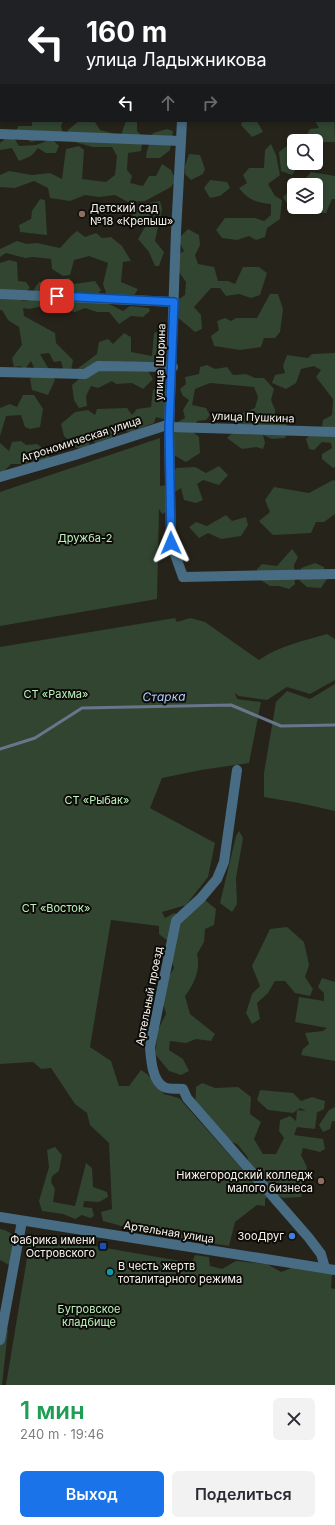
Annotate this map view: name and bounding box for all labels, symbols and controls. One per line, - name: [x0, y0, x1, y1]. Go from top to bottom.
- text: 160 m: [86, 15, 167, 49]
- icon: left: [20, 16, 72, 68]
- text: улица Ладыжникова: [86, 49, 267, 70]
- icon: left: [115, 92, 137, 114]
- icon: ahead: [157, 92, 179, 114]
- icon: right: [199, 92, 221, 114]
- map controls: [287, 134, 323, 214]
- button: search: [287, 134, 323, 170]
- button: layers: [287, 178, 323, 214]
- place label: Детский сад №18 «Крепыш»: [90, 201, 173, 228]
- marker: Детский сад №18 «Крепыш»: [77, 209, 87, 219]
- pin: [40, 279, 74, 313]
- icon: arrive: [46, 285, 68, 307]
- street label: улица Шорина: [152, 323, 168, 401]
- street label: улица Пушкина: [211, 409, 295, 425]
- street label: Агрономическая улица: [19, 413, 143, 465]
- position arrow: [150, 522, 192, 564]
- park label: Дружба-2: [58, 531, 112, 545]
- park label: СТ «Рахма»: [24, 687, 88, 701]
- water label: Старка: [142, 689, 186, 704]
- park label: СТ «Рыбак»: [65, 793, 129, 807]
- park label: СТ «Восток»: [22, 901, 90, 915]
- street label: Артельный проезд: [133, 945, 166, 1047]
- place label: Нижегородский колледж малого бизнеса: [176, 1168, 313, 1195]
- marker: Нижегородский колледж малого бизнеса: [316, 1176, 326, 1186]
- street label: Артельная улица: [123, 1218, 215, 1246]
- place label: ЗооДруг: [238, 1229, 284, 1243]
- marker: ЗооДруг: [287, 1231, 297, 1241]
- place label: Фабрика имени Островского: [10, 1233, 95, 1260]
- marker: Фабрика имени Островского: [98, 1241, 108, 1251]
- place label: В честь жертв тоталитарного режима: [118, 1259, 242, 1286]
- marker: В честь жертв тоталитарного режима: [105, 1267, 115, 1277]
- park label: Бугровское кладбище: [58, 1302, 120, 1329]
- text: 1 мин: [20, 1396, 85, 1425]
- button: close: [273, 1398, 315, 1440]
- text: 240 m · 19:46: [20, 1426, 104, 1442]
- button: Выход: [20, 1471, 164, 1517]
- button: Поделиться: [172, 1471, 315, 1517]

